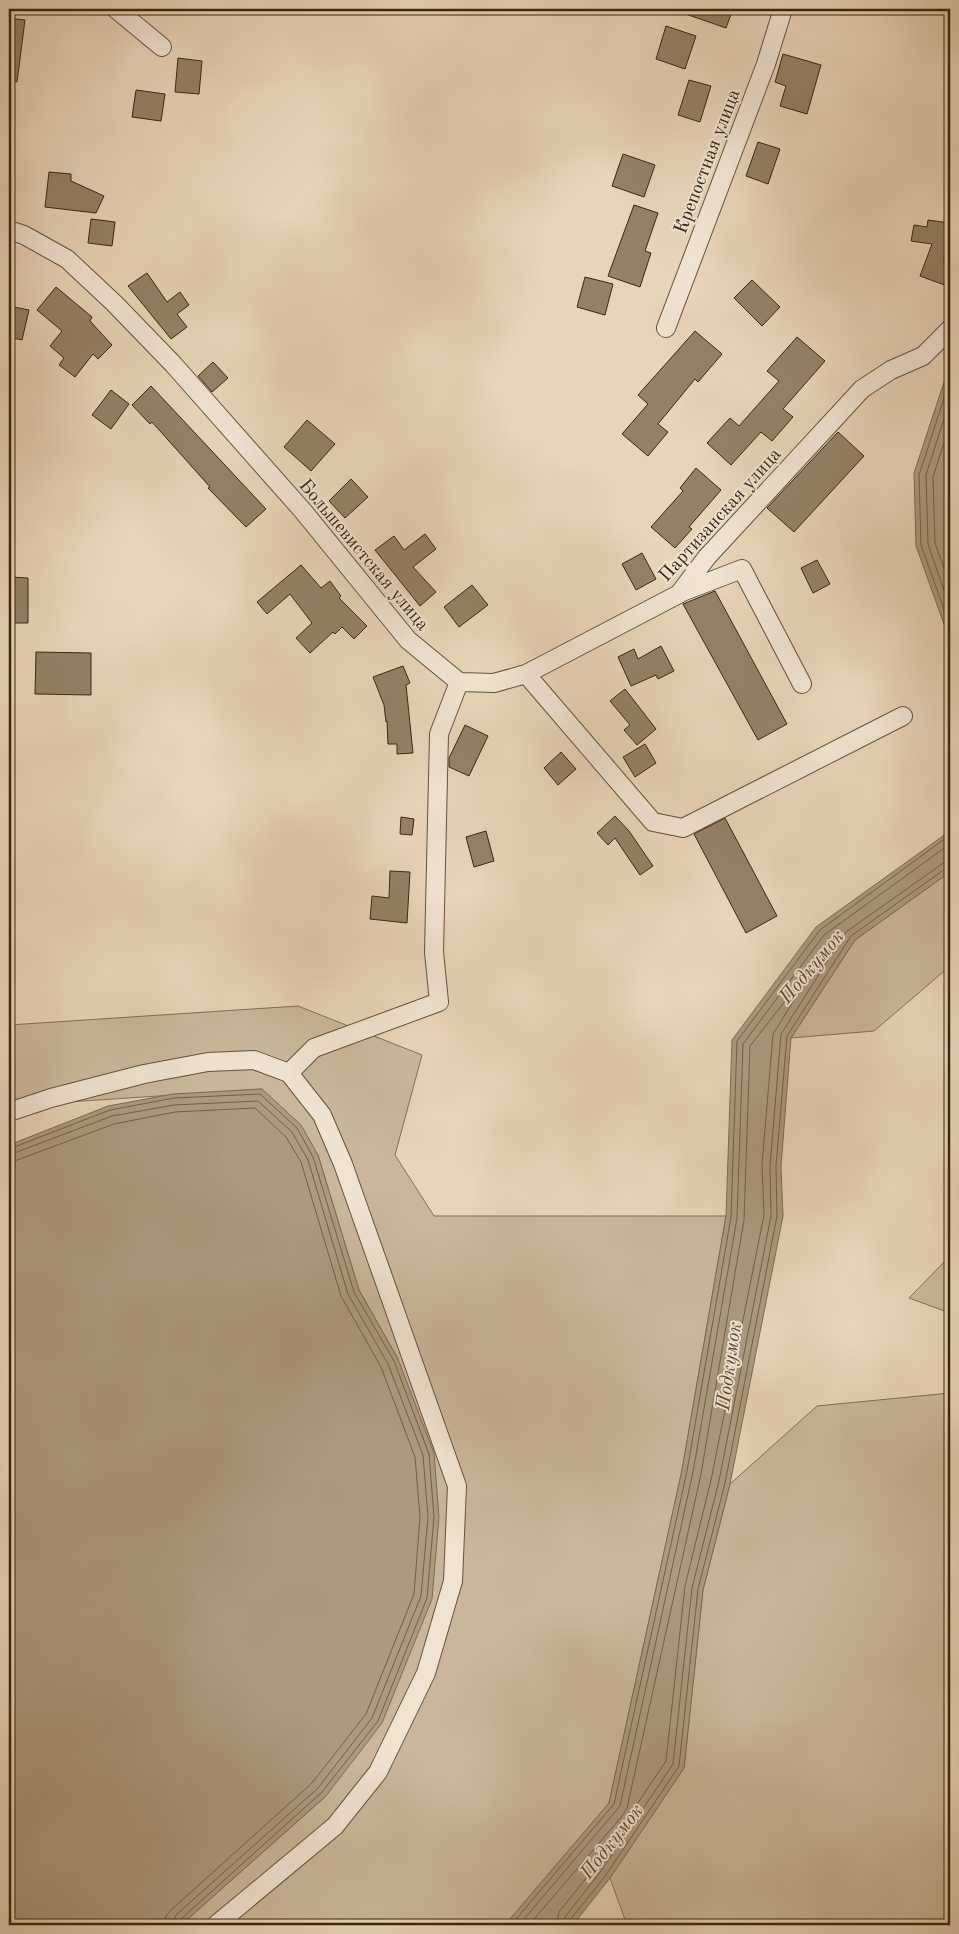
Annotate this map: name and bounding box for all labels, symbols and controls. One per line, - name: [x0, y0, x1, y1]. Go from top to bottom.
- street label: Крепостная улица: [672, 86, 745, 237]
- street label: Партизанская улица: [656, 445, 786, 586]
- street label: Большевистская улица: [294, 476, 432, 635]
- water label: Подкумок: [775, 927, 849, 1009]
- water label: Подкумок: [714, 1320, 746, 1413]
- water label: Подкумок: [576, 1801, 648, 1884]

